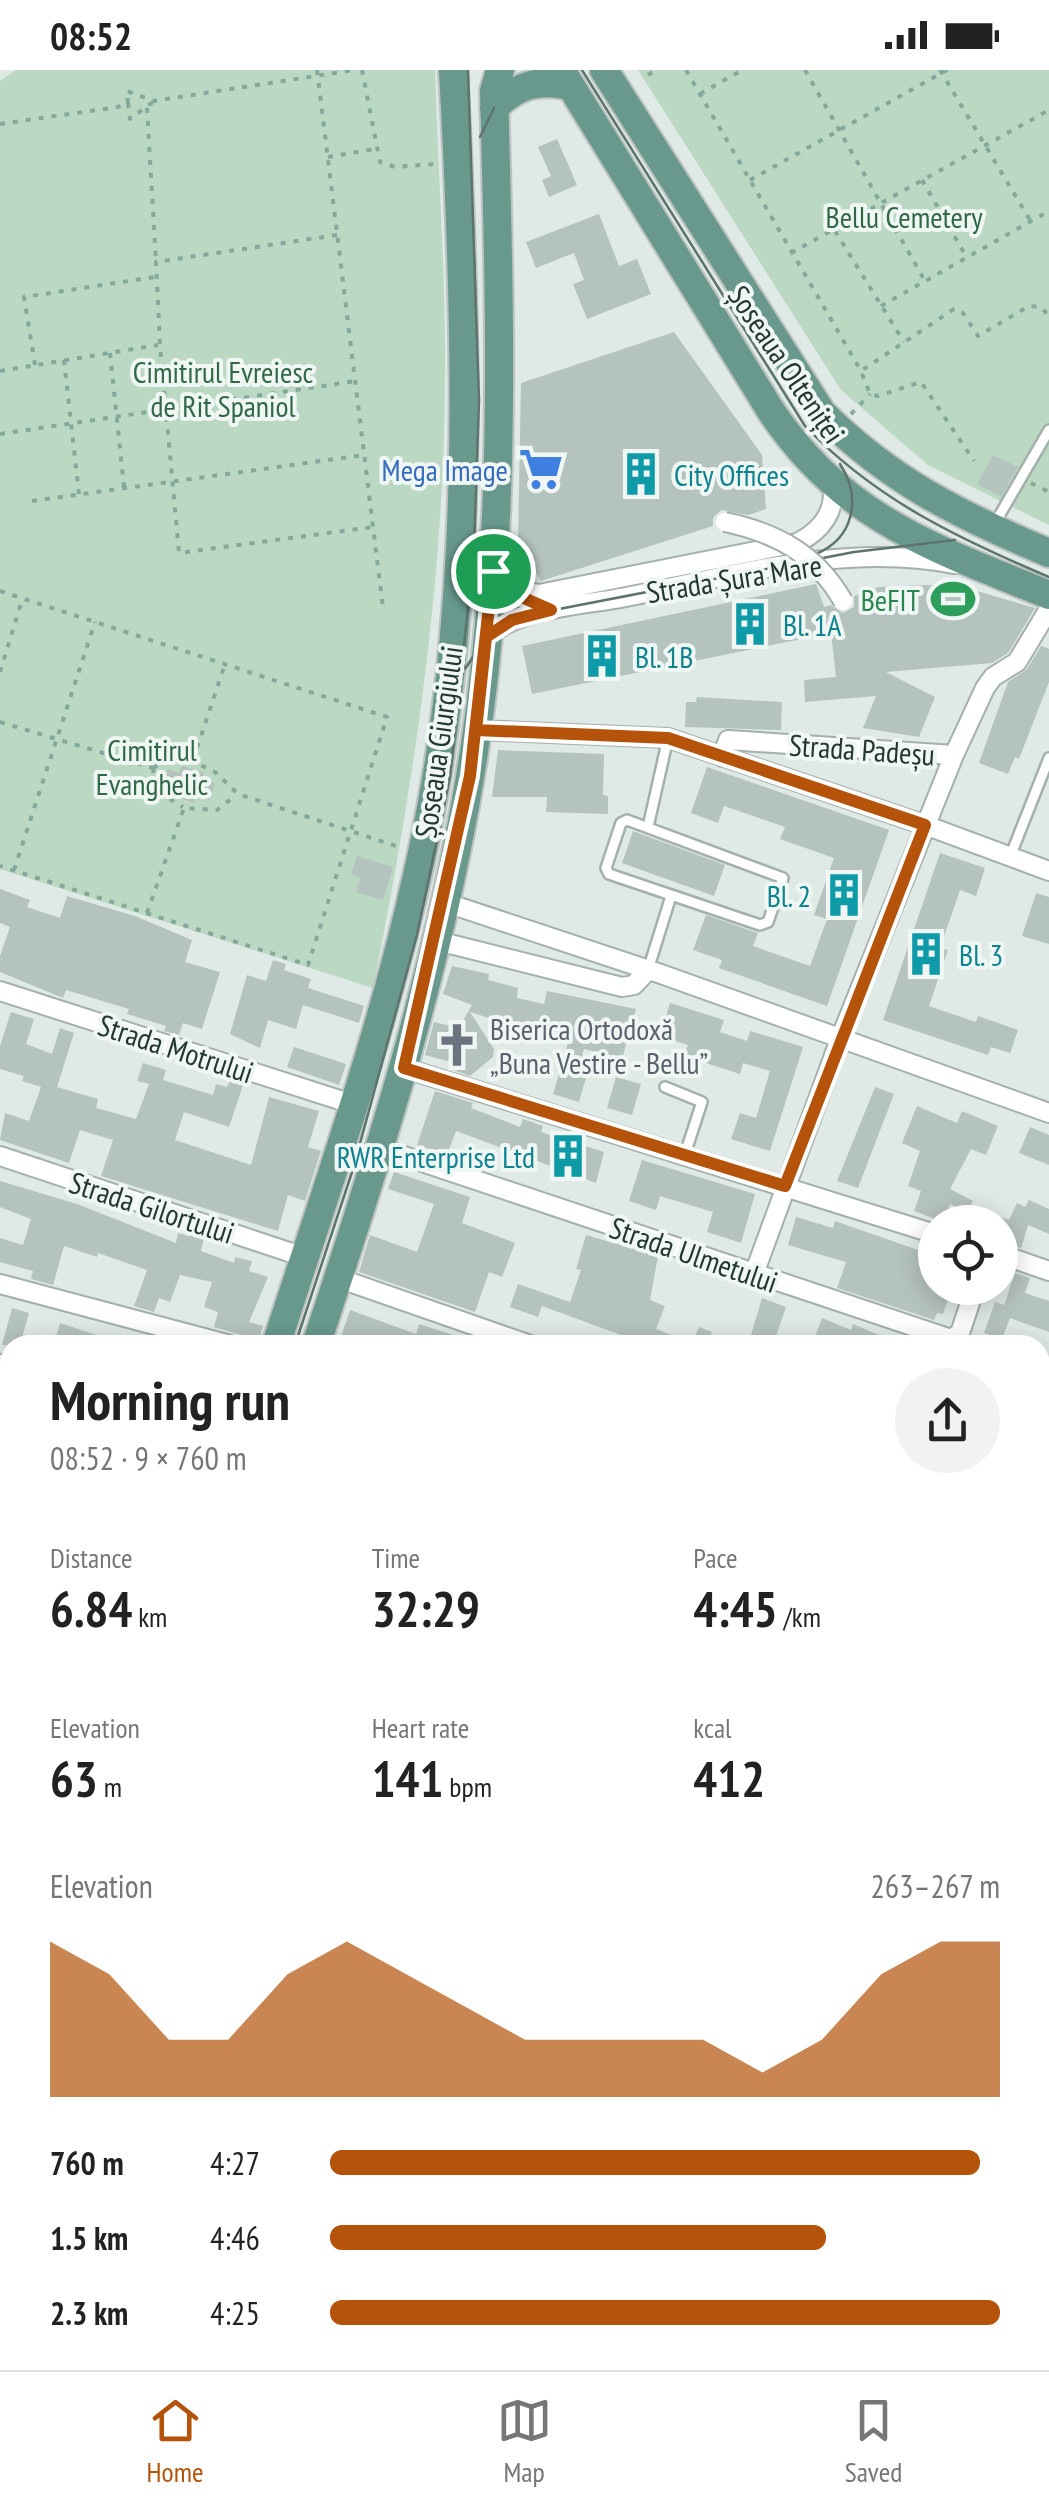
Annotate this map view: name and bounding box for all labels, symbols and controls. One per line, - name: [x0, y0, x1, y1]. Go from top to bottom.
- text: 08:52: [50, 11, 132, 60]
- park label: Bellu Cemetery: [826, 197, 983, 236]
- street label: Șoseaua Olteniței: [720, 278, 854, 450]
- park label: Cimitirul Evreiesc de Rit Spaniol: [133, 352, 314, 425]
- supermarket icon: Mega Image: [517, 445, 565, 493]
- place label: Mega Image: [382, 450, 508, 489]
- building icon: City Offices: [617, 450, 665, 498]
- place label: City Offices: [674, 455, 789, 494]
- pin: [451, 529, 536, 614]
- icon: arrive: [466, 544, 521, 599]
- street label: Strada Șura Mare: [644, 545, 824, 611]
- sports icon: BeFIT: [929, 575, 977, 623]
- place label: BeFIT: [861, 580, 920, 619]
- building icon: Bl. 1A: [726, 600, 774, 648]
- place label: Bl. 1A: [783, 605, 842, 644]
- building icon: Bl. 1B: [578, 632, 626, 680]
- place label: Bl. 1B: [635, 637, 693, 676]
- street label: Șoseaua Giurgiului: [405, 644, 471, 840]
- street label: Strada Padeșu: [788, 724, 936, 774]
- park label: Cimitirul Evanghelic: [96, 730, 209, 803]
- building icon: Bl. 2: [820, 871, 868, 919]
- place label: Bl. 2: [767, 876, 811, 915]
- building icon: Bl. 3: [902, 930, 950, 978]
- place label: Bl. 3: [959, 935, 1003, 974]
- street label: Strada Motrului: [94, 1005, 258, 1091]
- place label: Biserica Ortodoxă „Buna Vestire - Bellu”: [490, 1009, 708, 1082]
- church icon: Biserica Ortodoxă „Buna Vestire - Bellu”: [433, 1021, 481, 1069]
- building icon: RWR Enterprise Ltd: [544, 1132, 592, 1180]
- place label: RWR Enterprise Ltd: [337, 1137, 535, 1176]
- street label: Strada Gilortului: [65, 1162, 239, 1252]
- map controls: [918, 1205, 1018, 1305]
- button: locate: [918, 1205, 1018, 1305]
- street label: Strada Ulmetului: [605, 1207, 783, 1301]
- text: Morning run: [50, 1364, 290, 1435]
- button: share: [895, 1368, 1000, 1473]
- text: 08:52 · 9 × 760 m: [50, 1437, 247, 1479]
- text: Distance: [50, 1539, 133, 1576]
- text: Time: [372, 1539, 420, 1576]
- text: Pace: [693, 1539, 737, 1576]
- text: 6.84: [50, 1576, 132, 1641]
- text: 32:29: [372, 1576, 480, 1641]
- text: 4:45: [693, 1576, 778, 1641]
- text: km: [132, 1598, 167, 1635]
- text: /km: [778, 1598, 821, 1635]
- text: Elevation: [50, 1709, 140, 1746]
- text: Heart rate: [372, 1709, 469, 1746]
- text: kcal: [693, 1709, 732, 1746]
- text: 63: [50, 1746, 98, 1811]
- text: 141: [372, 1746, 443, 1811]
- text: 412: [693, 1746, 765, 1811]
- text: m: [98, 1768, 122, 1805]
- text: bpm: [443, 1768, 492, 1805]
- text: Elevation: [50, 1865, 153, 1907]
- text: 263–267 m: [870, 1865, 1000, 1907]
- text: 760 m: [50, 2142, 124, 2184]
- text: 4:27: [210, 2142, 260, 2184]
- text: 1.5 km: [50, 2217, 128, 2259]
- text: 4:46: [210, 2217, 260, 2259]
- text: 2.3 km: [50, 2292, 128, 2334]
- text: 4:25: [210, 2292, 260, 2334]
- tab: Home: [147, 2393, 203, 2490]
- tab: Map: [497, 2393, 552, 2490]
- tab: Saved: [845, 2393, 902, 2490]

